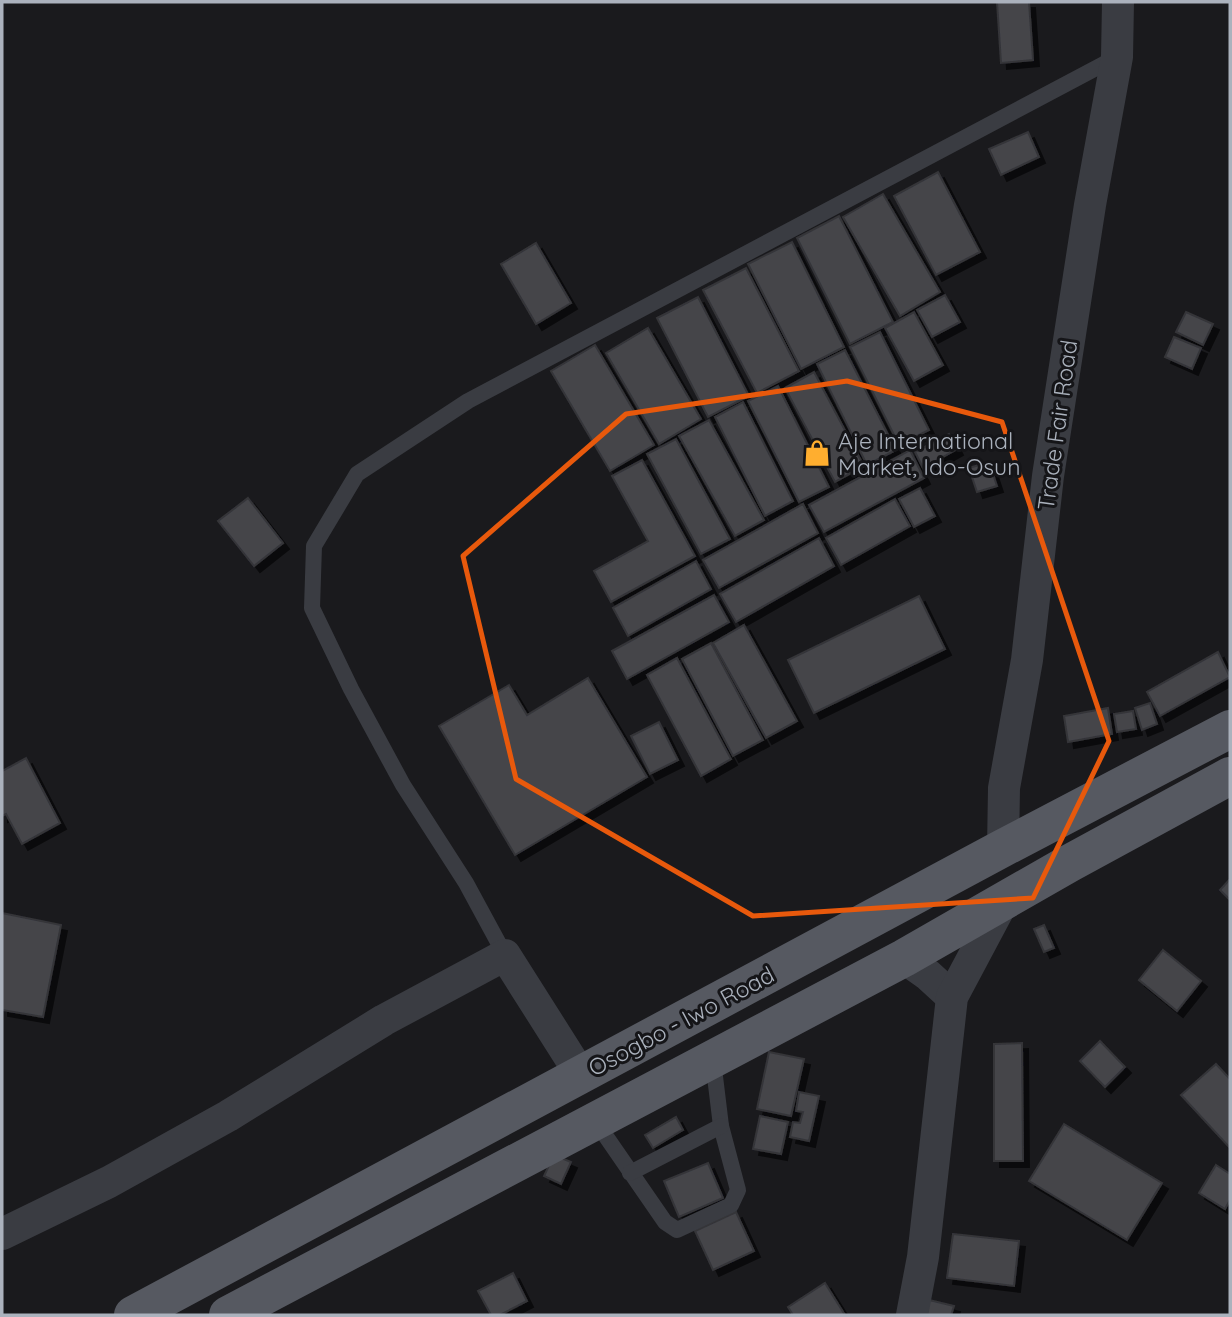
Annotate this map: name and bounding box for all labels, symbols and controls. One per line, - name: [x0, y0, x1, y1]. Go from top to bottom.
- street label: Trade Fair Road: [1031, 338, 1083, 512]
- place label: Aje International Market, Ido-Osun: [838, 426, 1020, 481]
- shop icon: Aje International Market, Ido-Osun: [802, 438, 832, 468]
- street label: Osogbo - Iwo Road: [583, 960, 779, 1082]

